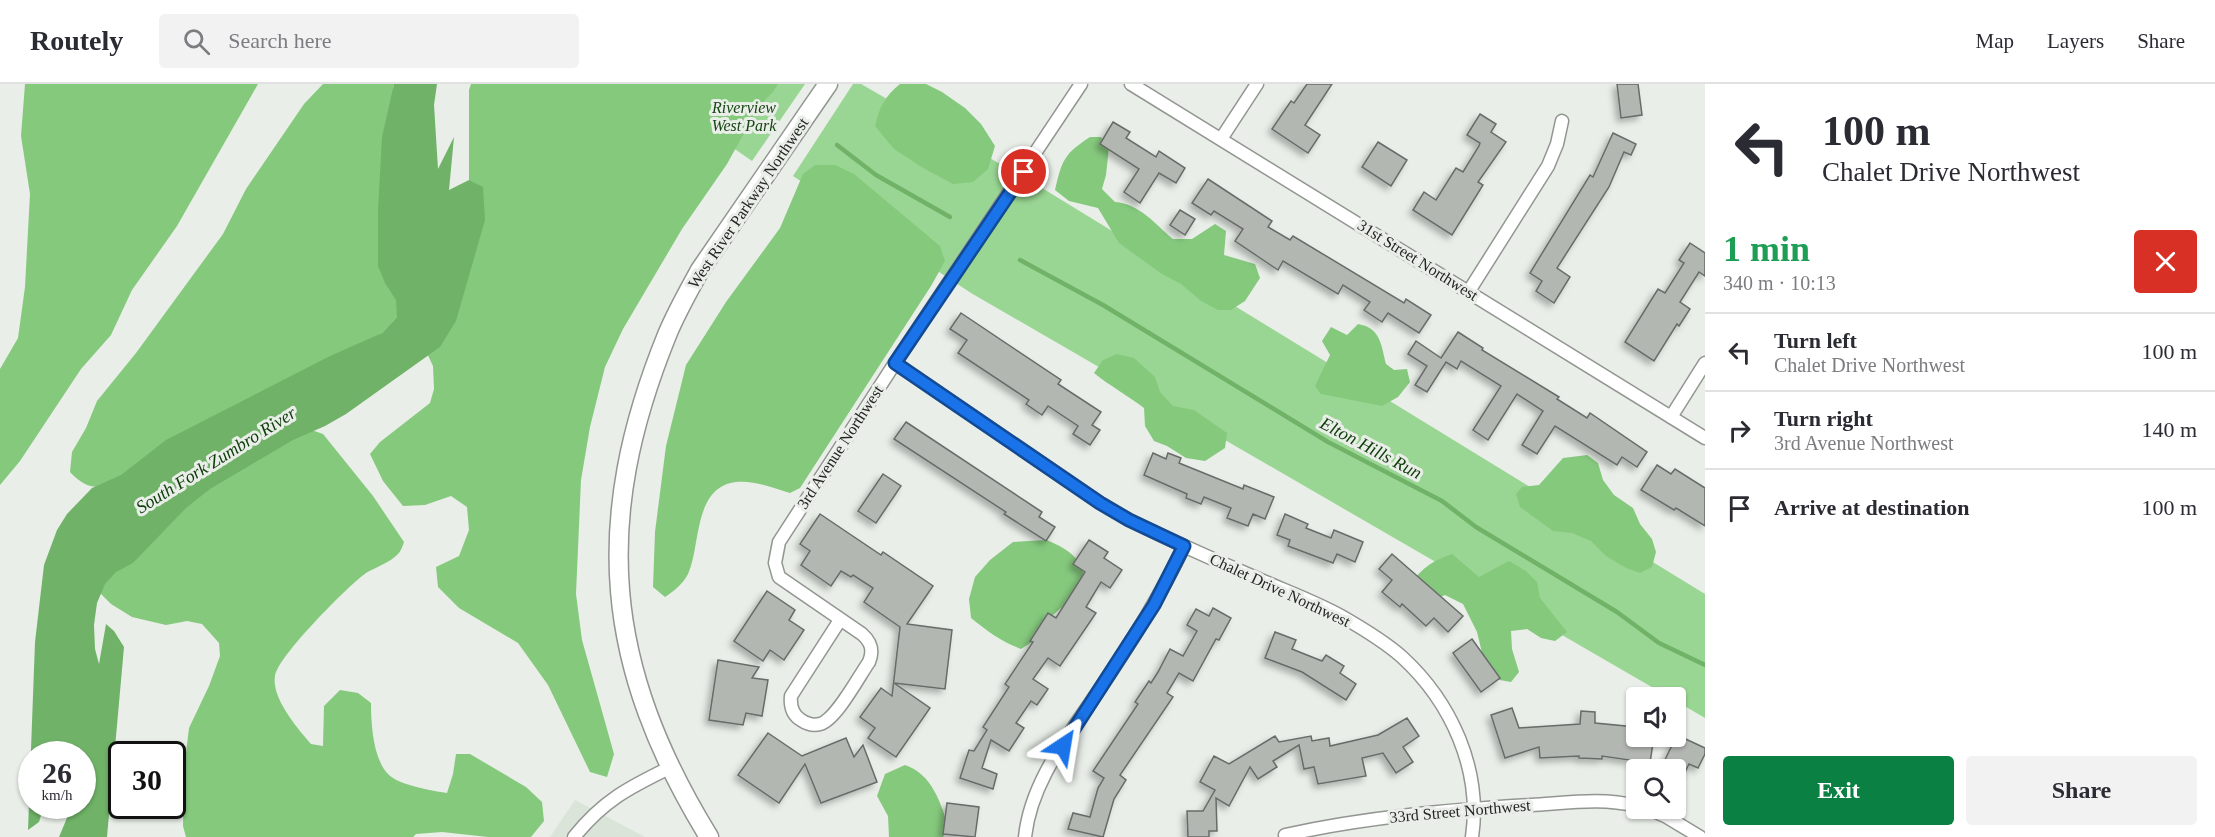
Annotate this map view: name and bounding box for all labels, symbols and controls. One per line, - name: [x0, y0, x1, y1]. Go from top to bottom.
- search box: [159, 14, 579, 68]
- text: Routely: [30, 25, 123, 56]
- icon: search: [180, 25, 213, 58]
- text: Search here: [228, 28, 332, 53]
- text: Map: [1976, 29, 2014, 53]
- text: Layers: [2047, 29, 2104, 53]
- text: Share: [2137, 29, 2185, 53]
- park label: Riverview West Park: [711, 99, 777, 134]
- icon: left: [1723, 108, 1801, 186]
- text: 100 m: [1822, 108, 1931, 154]
- street label: West River Parkway Northwest: [685, 114, 813, 292]
- pin: [998, 146, 1049, 197]
- icon: arrive: [1007, 155, 1040, 188]
- text: Chalet Drive Northwest: [1822, 157, 2080, 187]
- street label: 31st Street Northwest: [1355, 216, 1482, 304]
- text: 1 min: [1723, 229, 1810, 269]
- button: close: [2134, 230, 2197, 293]
- text: 340 m · 10:13: [1723, 272, 1836, 294]
- text: Turn left: [1774, 328, 1857, 353]
- icon: left: [1723, 336, 1756, 369]
- text: 100 m: [2141, 339, 2197, 364]
- text: Chalet Drive Northwest: [1774, 354, 1965, 376]
- street label: 3rd Avenue Northwest: [794, 382, 887, 512]
- water label: South Fork Zumbro River: [132, 402, 301, 517]
- text: Turn right: [1774, 406, 1873, 431]
- water label: Elton Hills Run: [1316, 412, 1425, 483]
- icon: right: [1723, 414, 1756, 447]
- text: 140 m: [2141, 417, 2197, 442]
- text: 3rd Avenue Northwest: [1774, 432, 1954, 454]
- icon: arrive: [1723, 492, 1756, 525]
- text: Arrive at destination: [1774, 495, 1970, 520]
- text: 100 m: [2141, 495, 2197, 520]
- street label: Chalet Drive Northwest: [1207, 550, 1353, 630]
- map controls: [1626, 687, 1686, 819]
- button: sound: [1626, 687, 1686, 747]
- position arrow: [1031, 714, 1095, 778]
- speed limit sign: 30: [108, 741, 186, 819]
- text: 26: [42, 756, 72, 789]
- button: Exit: [1723, 756, 1954, 825]
- button: Share: [1966, 756, 2197, 825]
- button: search: [1626, 759, 1686, 819]
- text: km/h: [42, 787, 72, 803]
- street label: 33rd Street Northwest: [1389, 796, 1532, 826]

